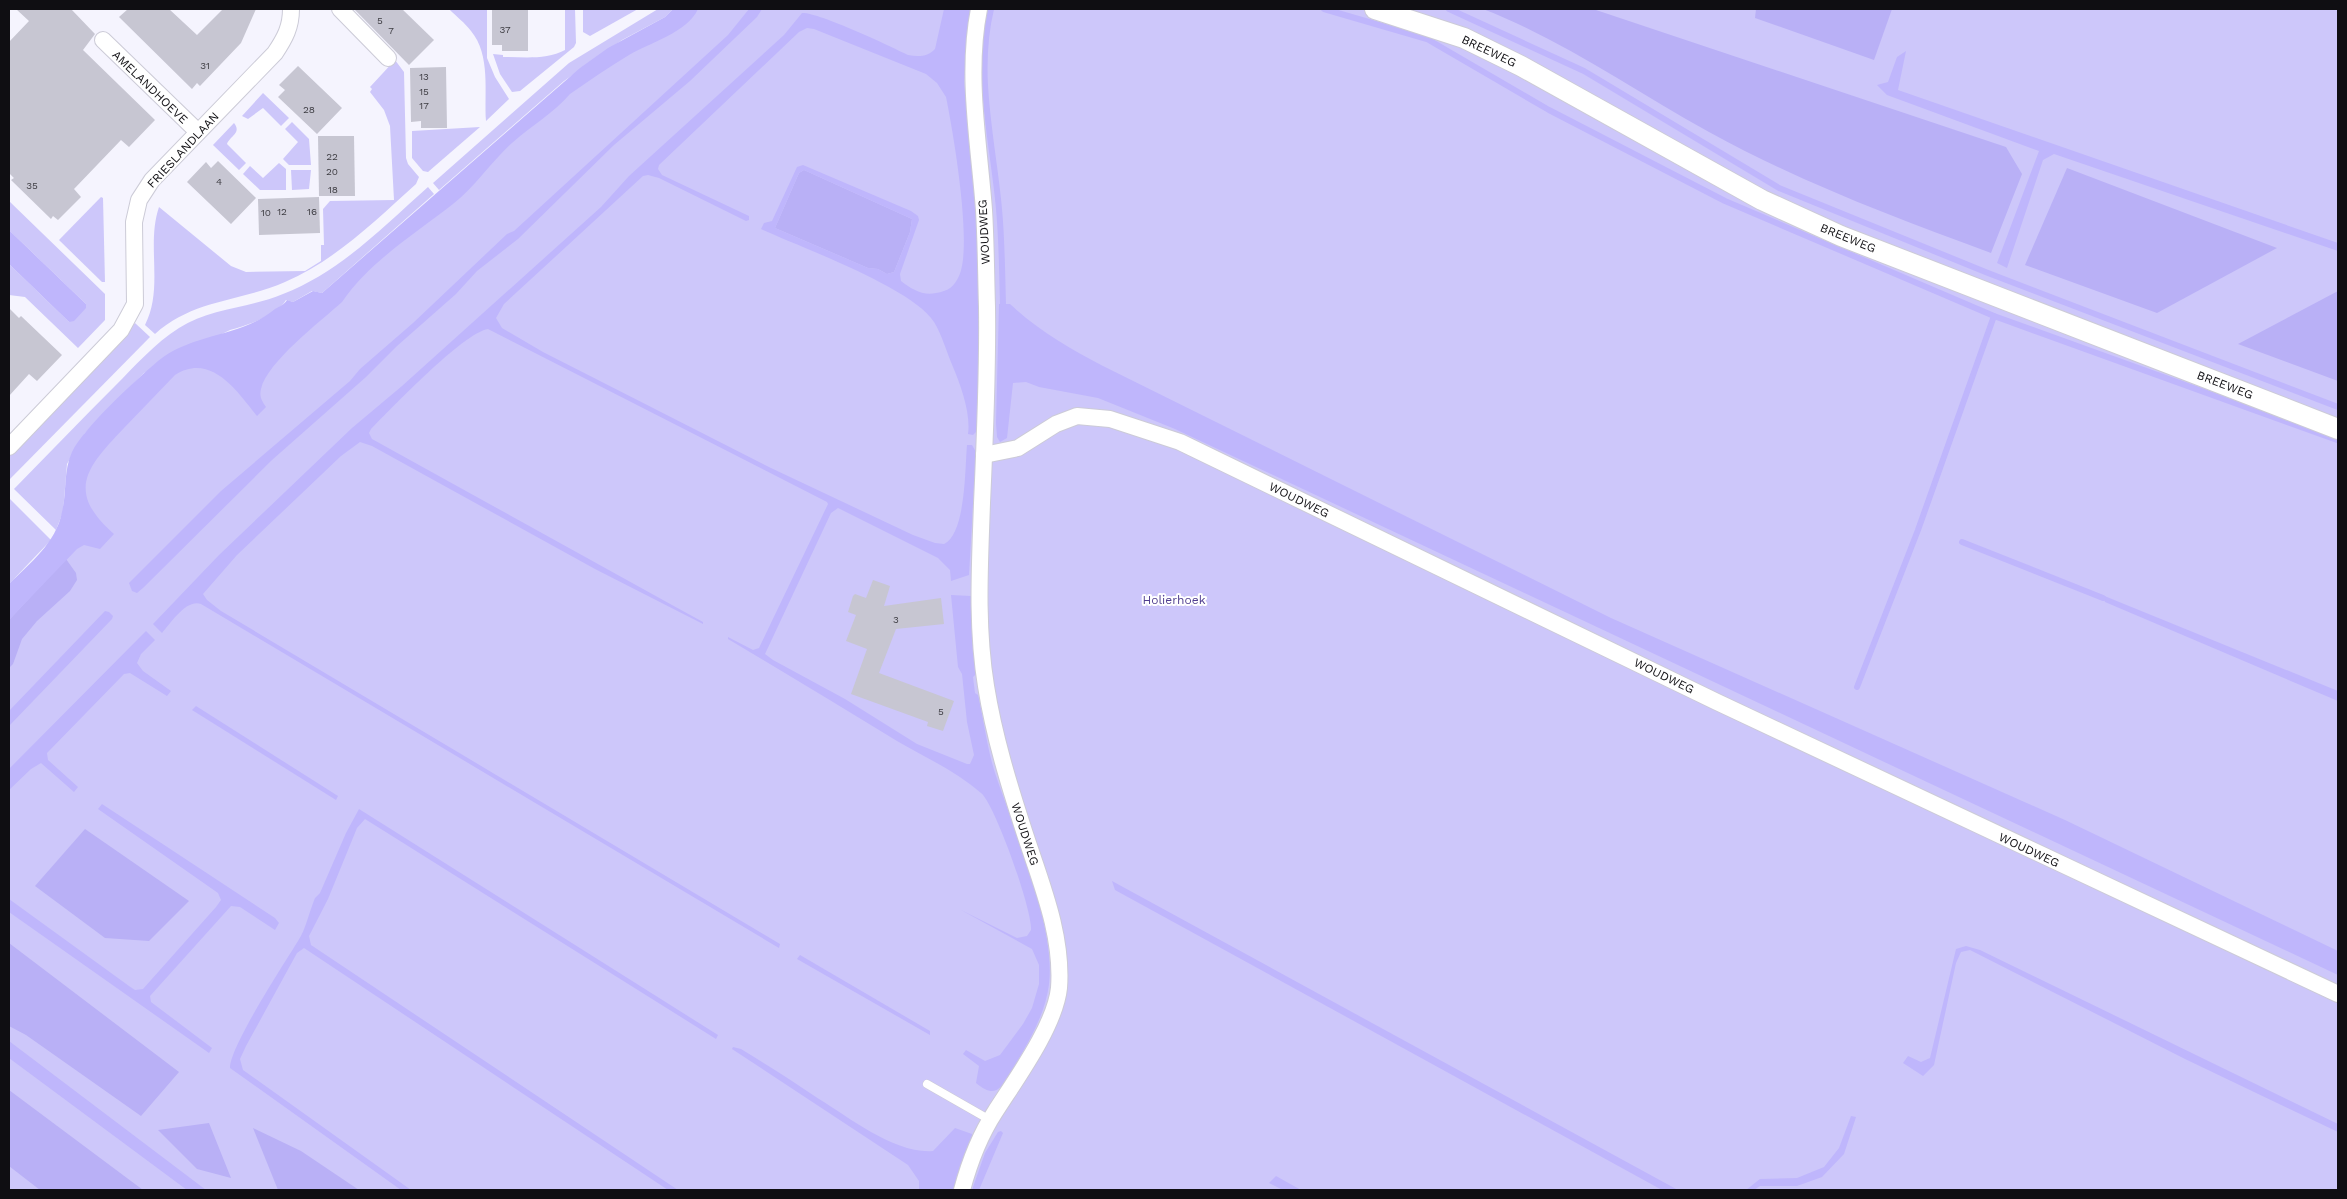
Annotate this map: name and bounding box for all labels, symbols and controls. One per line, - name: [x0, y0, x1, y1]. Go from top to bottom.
- house number: 5: [377, 15, 383, 26]
- house number: 37: [499, 24, 511, 35]
- house number: 7: [388, 25, 394, 36]
- street label: BREEWEG: [1459, 32, 1519, 70]
- street label: AMELANDHOEVE: [109, 47, 191, 127]
- house number: 31: [200, 60, 210, 71]
- house number: 13: [419, 71, 429, 82]
- house number: 15: [419, 86, 429, 97]
- house number: 17: [419, 100, 429, 111]
- house number: 28: [303, 104, 315, 115]
- street label: FRIESLANDLAAN: [144, 109, 222, 191]
- house number: 22: [326, 151, 338, 162]
- house number: 20: [326, 166, 338, 177]
- house number: 4: [216, 176, 222, 187]
- house number: 35: [26, 180, 38, 191]
- house number: 18: [328, 184, 338, 195]
- street label: WOUDWEG: [975, 199, 993, 265]
- house number: 12: [277, 206, 287, 217]
- house number: 16: [307, 206, 317, 217]
- house number: 10: [261, 207, 271, 218]
- street label: BREEWEG: [1818, 220, 1878, 256]
- street label: BREEWEG: [2195, 368, 2255, 402]
- street label: WOUDWEG: [1267, 479, 1331, 521]
- park label: Holierhoek: [1143, 593, 1206, 607]
- house number: 3: [893, 614, 899, 625]
- street label: WOUDWEG: [1632, 655, 1696, 697]
- house number: 5: [938, 706, 944, 717]
- street label: WOUDWEG: [1008, 801, 1042, 867]
- street label: WOUDWEG: [1997, 830, 2061, 870]

